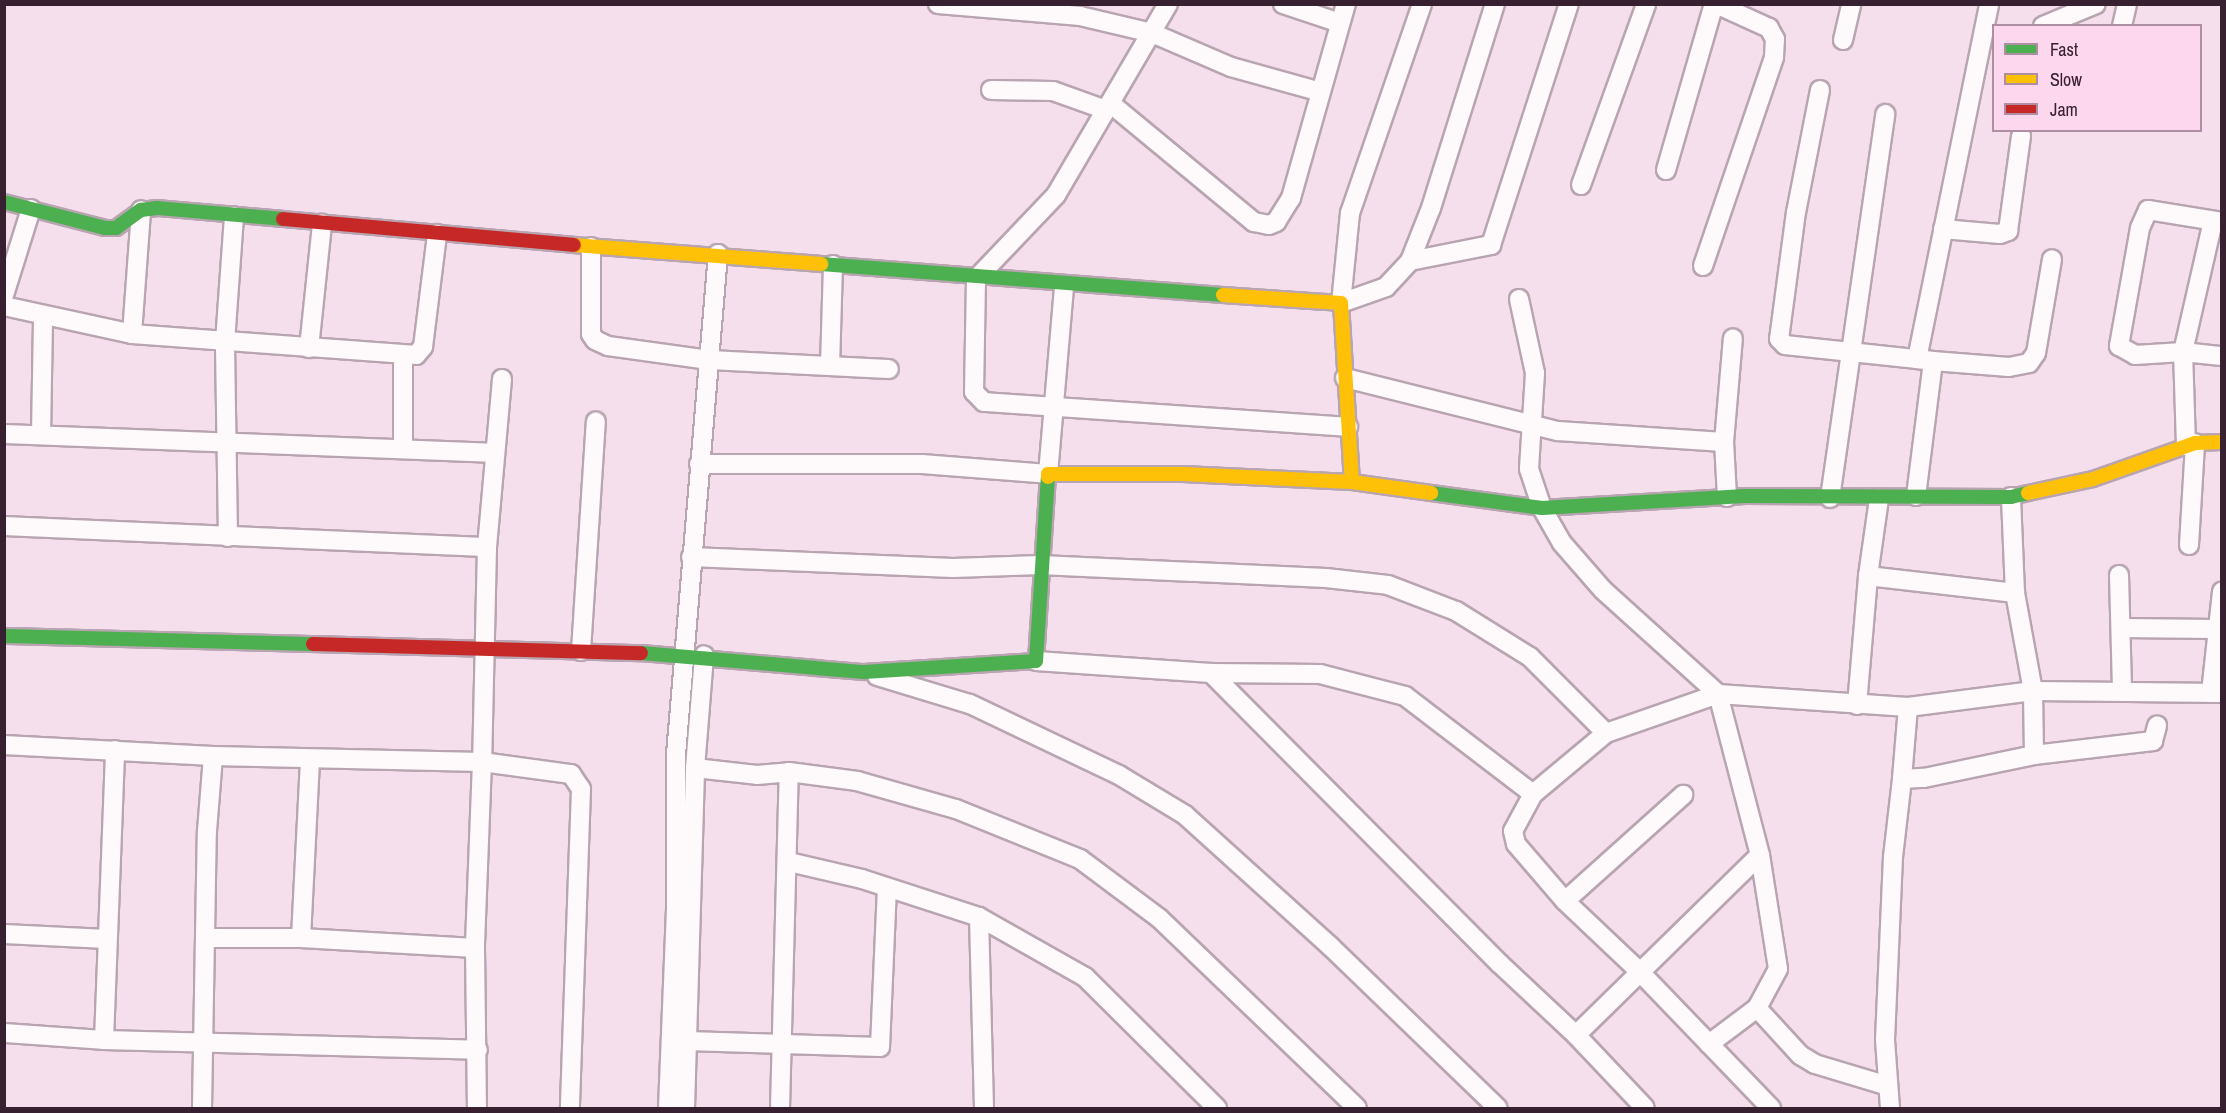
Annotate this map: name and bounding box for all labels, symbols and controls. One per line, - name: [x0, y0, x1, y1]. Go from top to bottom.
- legend: [1992, 24, 2202, 132]
- text: Fast: [2050, 37, 2078, 62]
- text: Slow: [2050, 67, 2082, 92]
- text: Jam: [2050, 97, 2078, 122]

